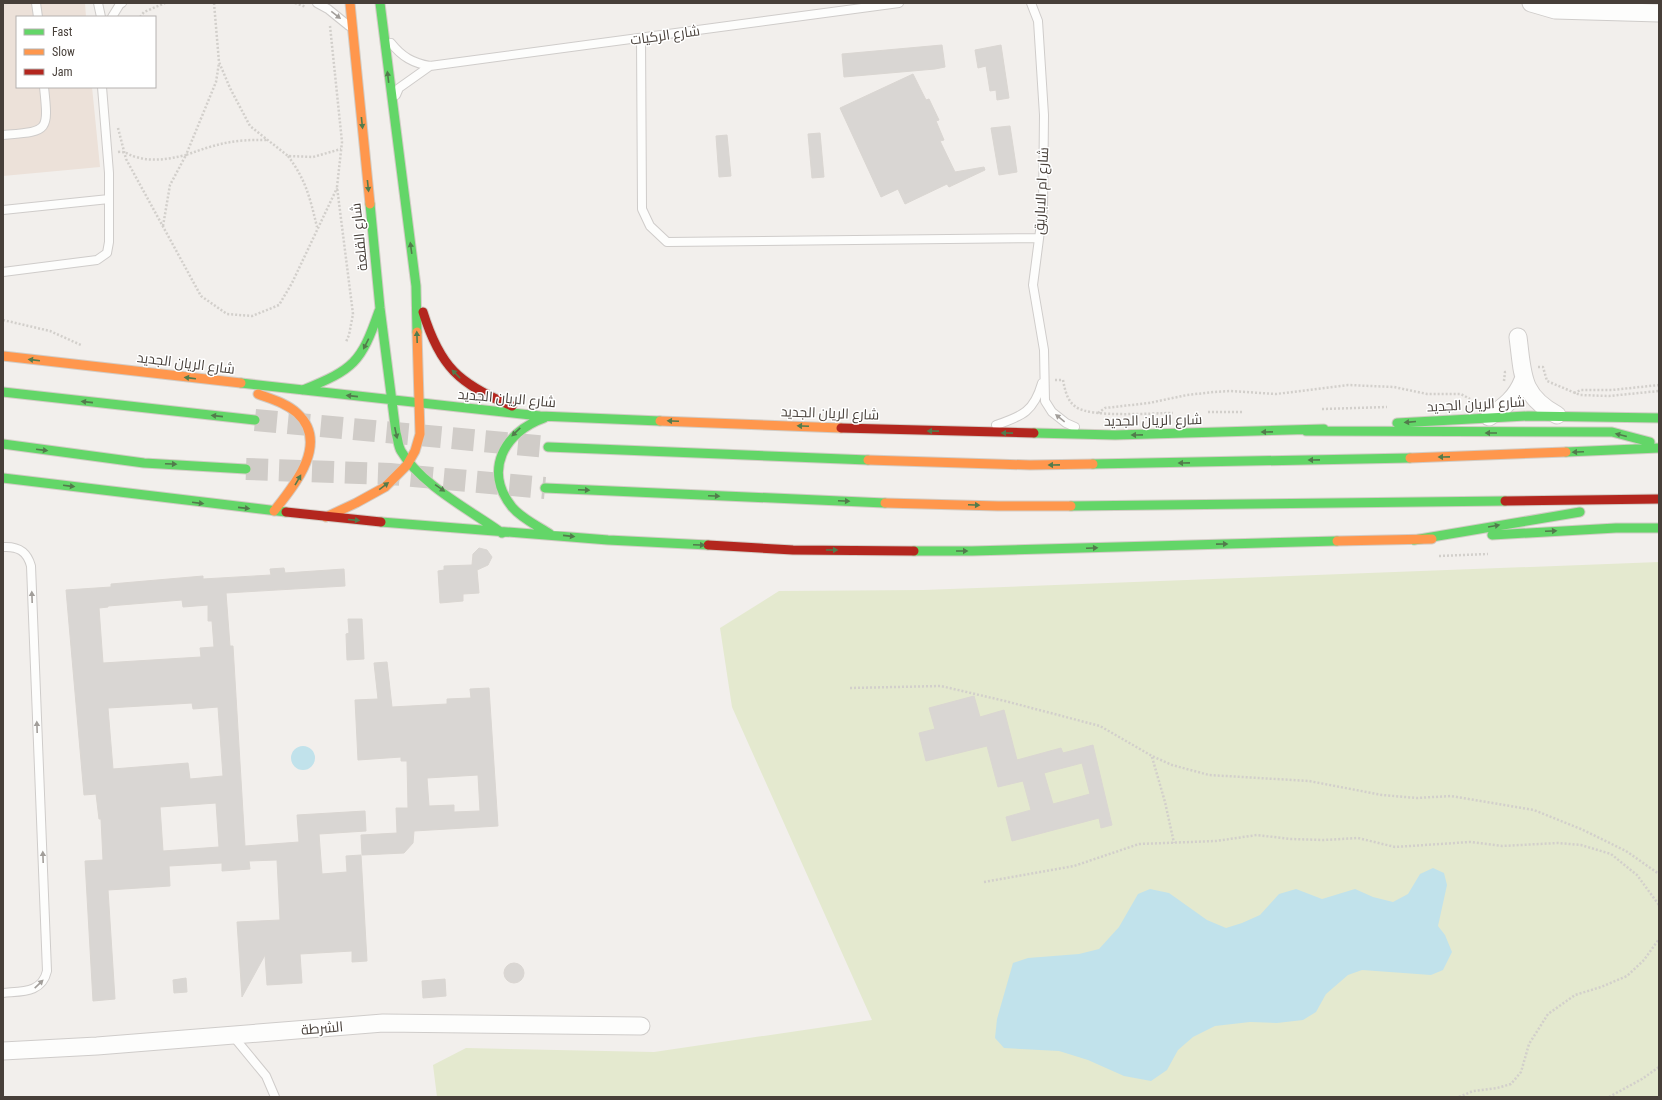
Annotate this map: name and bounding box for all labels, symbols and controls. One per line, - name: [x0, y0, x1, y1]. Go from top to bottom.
- one-way arrow: [330, 11, 341, 19]
- legend: [16, 16, 156, 88]
- street label: شارع الركيات: [629, 22, 701, 49]
- text: Fast: [52, 25, 73, 39]
- text: Slow: [52, 45, 75, 59]
- text: Jam: [52, 65, 73, 79]
- one-way arrow: [385, 71, 391, 83]
- one-way arrow: [359, 117, 366, 129]
- street label: شارع ام الاباريق: [1031, 147, 1053, 235]
- one-way arrow: [365, 180, 372, 192]
- street label: شارع القلعة: [347, 202, 372, 272]
- one-way arrow: [408, 242, 414, 254]
- one-way arrow: [414, 330, 420, 343]
- one-way arrow: [363, 339, 369, 350]
- street label: شارع الريان الجديد: [136, 349, 236, 378]
- one-way arrow: [28, 357, 40, 363]
- one-way arrow: [451, 369, 461, 379]
- one-way arrow: [184, 375, 196, 381]
- street label: شارع الريان الجديد: [457, 386, 557, 411]
- one-way arrow: [346, 393, 358, 399]
- street label: شارع الريان الجديد: [1426, 393, 1526, 416]
- one-way arrow: [81, 399, 94, 405]
- street label: شارع الريان الجديد: [780, 403, 879, 424]
- street label: شارع الريان الجديد: [1104, 411, 1202, 430]
- one-way arrow: [211, 413, 223, 419]
- one-way arrow: [1054, 414, 1065, 423]
- one-way arrow: [666, 418, 679, 424]
- one-way arrow: [1404, 418, 1416, 425]
- one-way arrow: [796, 423, 809, 429]
- one-way arrow: [394, 427, 400, 439]
- one-way arrow: [511, 427, 521, 437]
- one-way arrow: [926, 428, 939, 434]
- one-way arrow: [1261, 428, 1273, 435]
- one-way arrow: [1000, 430, 1013, 436]
- one-way arrow: [1484, 430, 1497, 436]
- one-way arrow: [1131, 431, 1143, 438]
- one-way arrow: [1615, 431, 1627, 437]
- one-way arrow: [36, 447, 48, 453]
- one-way arrow: [1571, 449, 1584, 455]
- one-way arrow: [1437, 454, 1450, 460]
- one-way arrow: [1308, 457, 1320, 464]
- one-way arrow: [1177, 460, 1190, 466]
- one-way arrow: [165, 461, 177, 468]
- one-way arrow: [1047, 462, 1060, 468]
- one-way arrow: [294, 474, 301, 486]
- one-way arrow: [379, 482, 390, 491]
- one-way arrow: [63, 483, 76, 490]
- one-way arrow: [435, 484, 445, 492]
- one-way arrow: [578, 486, 590, 493]
- one-way arrow: [708, 493, 721, 499]
- one-way arrow: [838, 498, 851, 504]
- one-way arrow: [192, 499, 205, 506]
- one-way arrow: [968, 502, 981, 508]
- one-way arrow: [238, 505, 250, 511]
- one-way arrow: [348, 516, 360, 523]
- one-way arrow: [1488, 523, 1500, 529]
- one-way arrow: [1545, 528, 1557, 535]
- one-way arrow: [563, 533, 575, 539]
- one-way arrow: [1216, 541, 1229, 547]
- one-way arrow: [693, 542, 706, 548]
- one-way arrow: [1086, 544, 1098, 551]
- one-way arrow: [826, 547, 839, 553]
- one-way arrow: [956, 548, 969, 554]
- one-way arrow: [29, 591, 36, 603]
- one-way arrow: [34, 721, 41, 733]
- one-way arrow: [39, 851, 46, 863]
- one-way arrow: [35, 979, 44, 989]
- street label: الشرطة: [300, 1018, 344, 1038]

